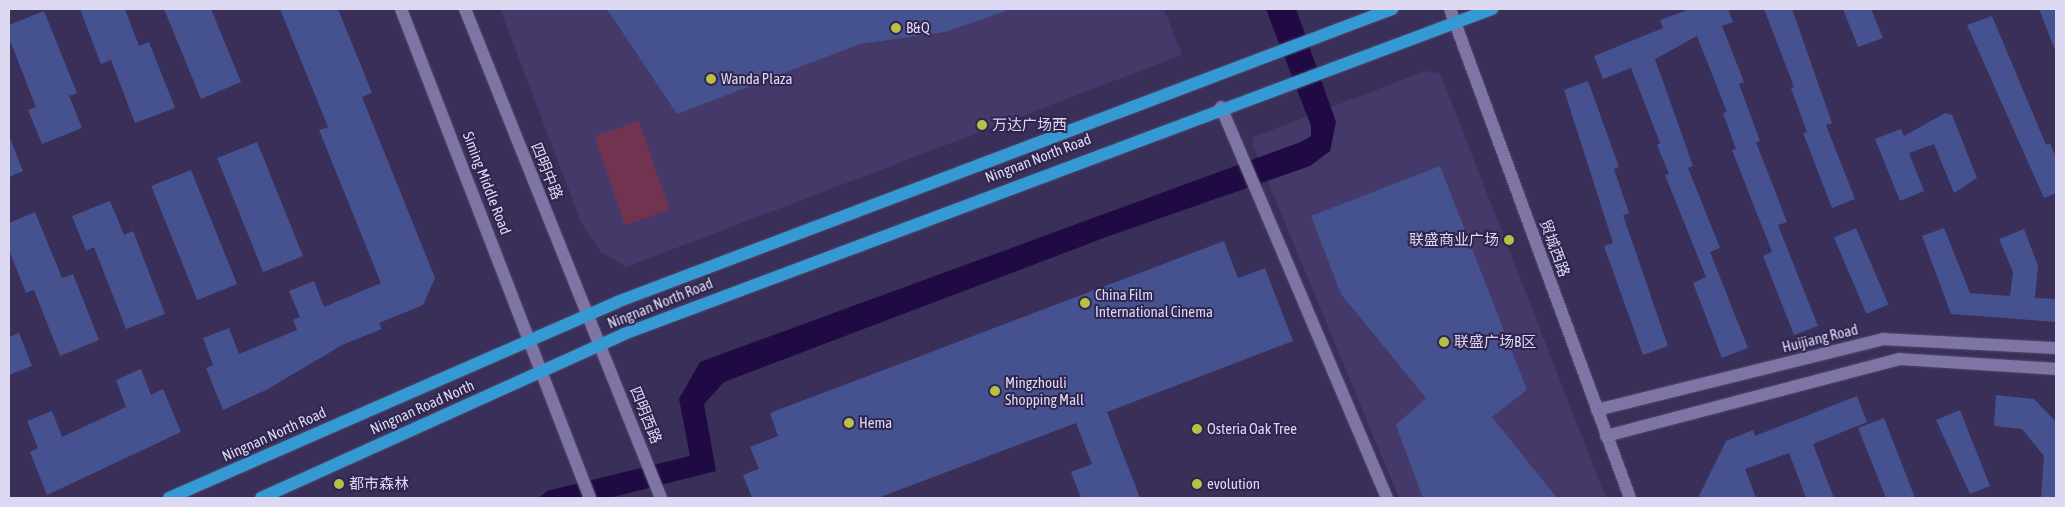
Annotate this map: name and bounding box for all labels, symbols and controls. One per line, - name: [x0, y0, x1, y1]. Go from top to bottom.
- place label: B&Q: [906, 19, 930, 37]
- marker: B&Q: [890, 22, 902, 34]
- place label: Wanda Plaza: [721, 70, 792, 88]
- marker: Wanda Plaza: [705, 73, 717, 85]
- place label: 万达广场西: [992, 116, 1067, 134]
- marker: 万达广场西: [976, 119, 988, 131]
- street label: Siming Middle Road: [459, 129, 515, 237]
- street label: Ningnan North Road: [982, 130, 1094, 186]
- street label: 四明中路: [527, 140, 567, 202]
- street label: 贸城西路: [1536, 217, 1574, 279]
- place label: 联盛商业广场: [1409, 231, 1499, 249]
- marker: 联盛商业广场: [1503, 234, 1515, 246]
- street label: Ningnan North Road: [605, 274, 715, 332]
- place label: China Film International Cinema: [1095, 285, 1213, 320]
- marker: China Film International Cinema: [1079, 297, 1091, 309]
- street label: Huijiang Road: [1780, 320, 1860, 356]
- place label: 联盛广场B区: [1454, 333, 1536, 351]
- marker: 联盛广场B区: [1438, 336, 1450, 348]
- place label: Mingzhouli Shopping Mall: [1005, 373, 1084, 408]
- street label: Ningnan Road North: [367, 376, 477, 438]
- street label: 四明西路: [626, 384, 666, 446]
- marker: Mingzhouli Shopping Mall: [989, 385, 1001, 397]
- street label: Ningnan North Road: [219, 403, 329, 465]
- place label: Hema: [859, 414, 892, 432]
- marker: Hema: [843, 417, 855, 429]
- place label: Osteria Oak Tree: [1207, 420, 1297, 438]
- marker: Osteria Oak Tree: [1191, 423, 1203, 435]
- place label: 都市森林: [349, 475, 409, 493]
- place label: evolution: [1207, 475, 1260, 493]
- marker: 都市森林: [333, 478, 345, 490]
- marker: evolution: [1191, 478, 1203, 490]

